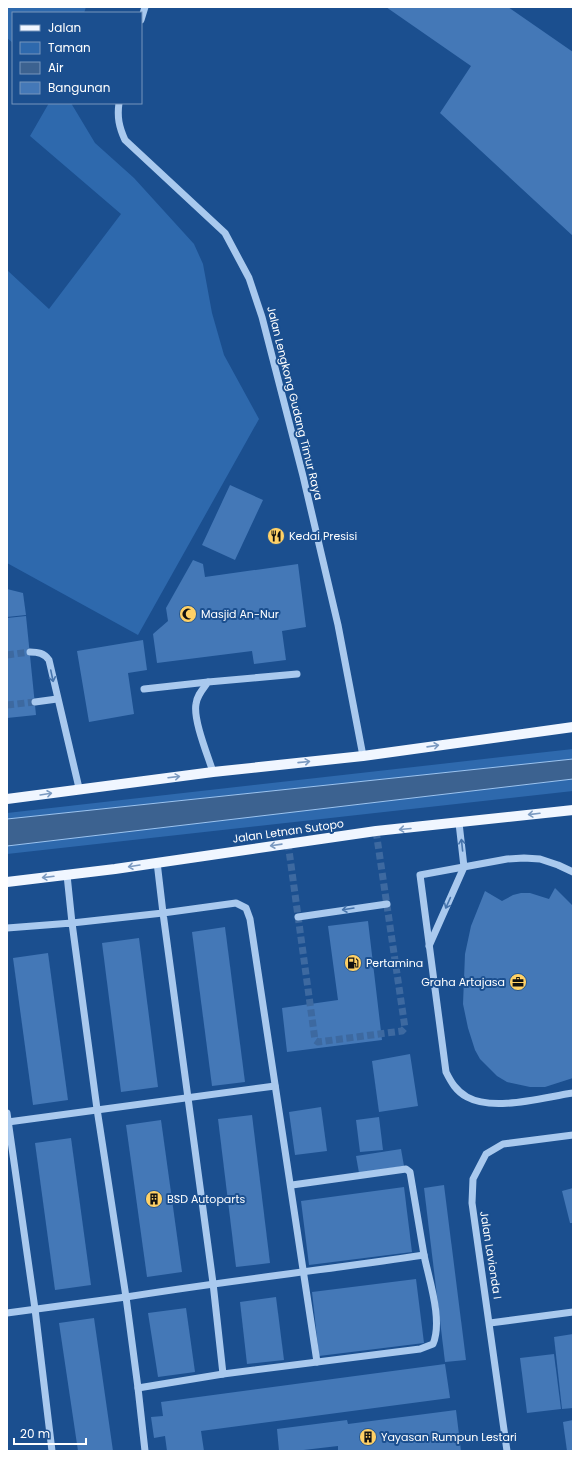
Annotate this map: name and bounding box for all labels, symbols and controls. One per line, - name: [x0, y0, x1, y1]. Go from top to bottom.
- legend: [12, 12, 142, 104]
- text: Jalan: [48, 19, 81, 36]
- text: Taman: [48, 39, 91, 56]
- text: Air: [48, 59, 64, 76]
- text: Bangunan: [48, 79, 110, 96]
- street label: Jalan Lengkong Gudang Timur Raya: [263, 304, 327, 502]
- restaurant icon: Kedai Presisi: [266, 526, 286, 546]
- place label: Kedai Presisi: [289, 528, 357, 544]
- mosque icon: Masjid An-Nur: [178, 604, 198, 624]
- place label: Masjid An-Nur: [201, 606, 279, 622]
- one-way arrow: [49, 669, 57, 682]
- one-way arrow: [426, 742, 439, 750]
- one-way arrow: [297, 758, 310, 766]
- one-way arrow: [167, 773, 180, 781]
- one-way arrow: [39, 790, 52, 798]
- one-way arrow: [528, 810, 541, 818]
- street label: Jalan Letnan Sutopo: [231, 815, 345, 847]
- one-way arrow: [399, 825, 412, 832]
- one-way arrow: [458, 839, 465, 852]
- one-way arrow: [270, 841, 283, 849]
- one-way arrow: [128, 862, 141, 870]
- one-way arrow: [42, 873, 55, 881]
- one-way arrow: [444, 897, 451, 909]
- one-way arrow: [342, 905, 355, 913]
- fuel station icon: Pertamina: [343, 953, 363, 973]
- place label: Pertamina: [366, 955, 423, 971]
- office icon: Graha Artajasa: [508, 972, 528, 992]
- place label: Graha Artajasa: [421, 974, 505, 990]
- building icon: BSD Autoparts: [144, 1189, 164, 1209]
- place label: BSD Autoparts: [167, 1191, 245, 1207]
- street label: Jalan Lavionda I: [476, 1210, 506, 1300]
- scale bar: [14, 1420, 86, 1446]
- text: 20 m: [20, 1425, 50, 1442]
- building icon: Yayasan Rumpun Lestari: [358, 1427, 378, 1447]
- place label: Yayasan Rumpun Lestari: [381, 1429, 517, 1445]

